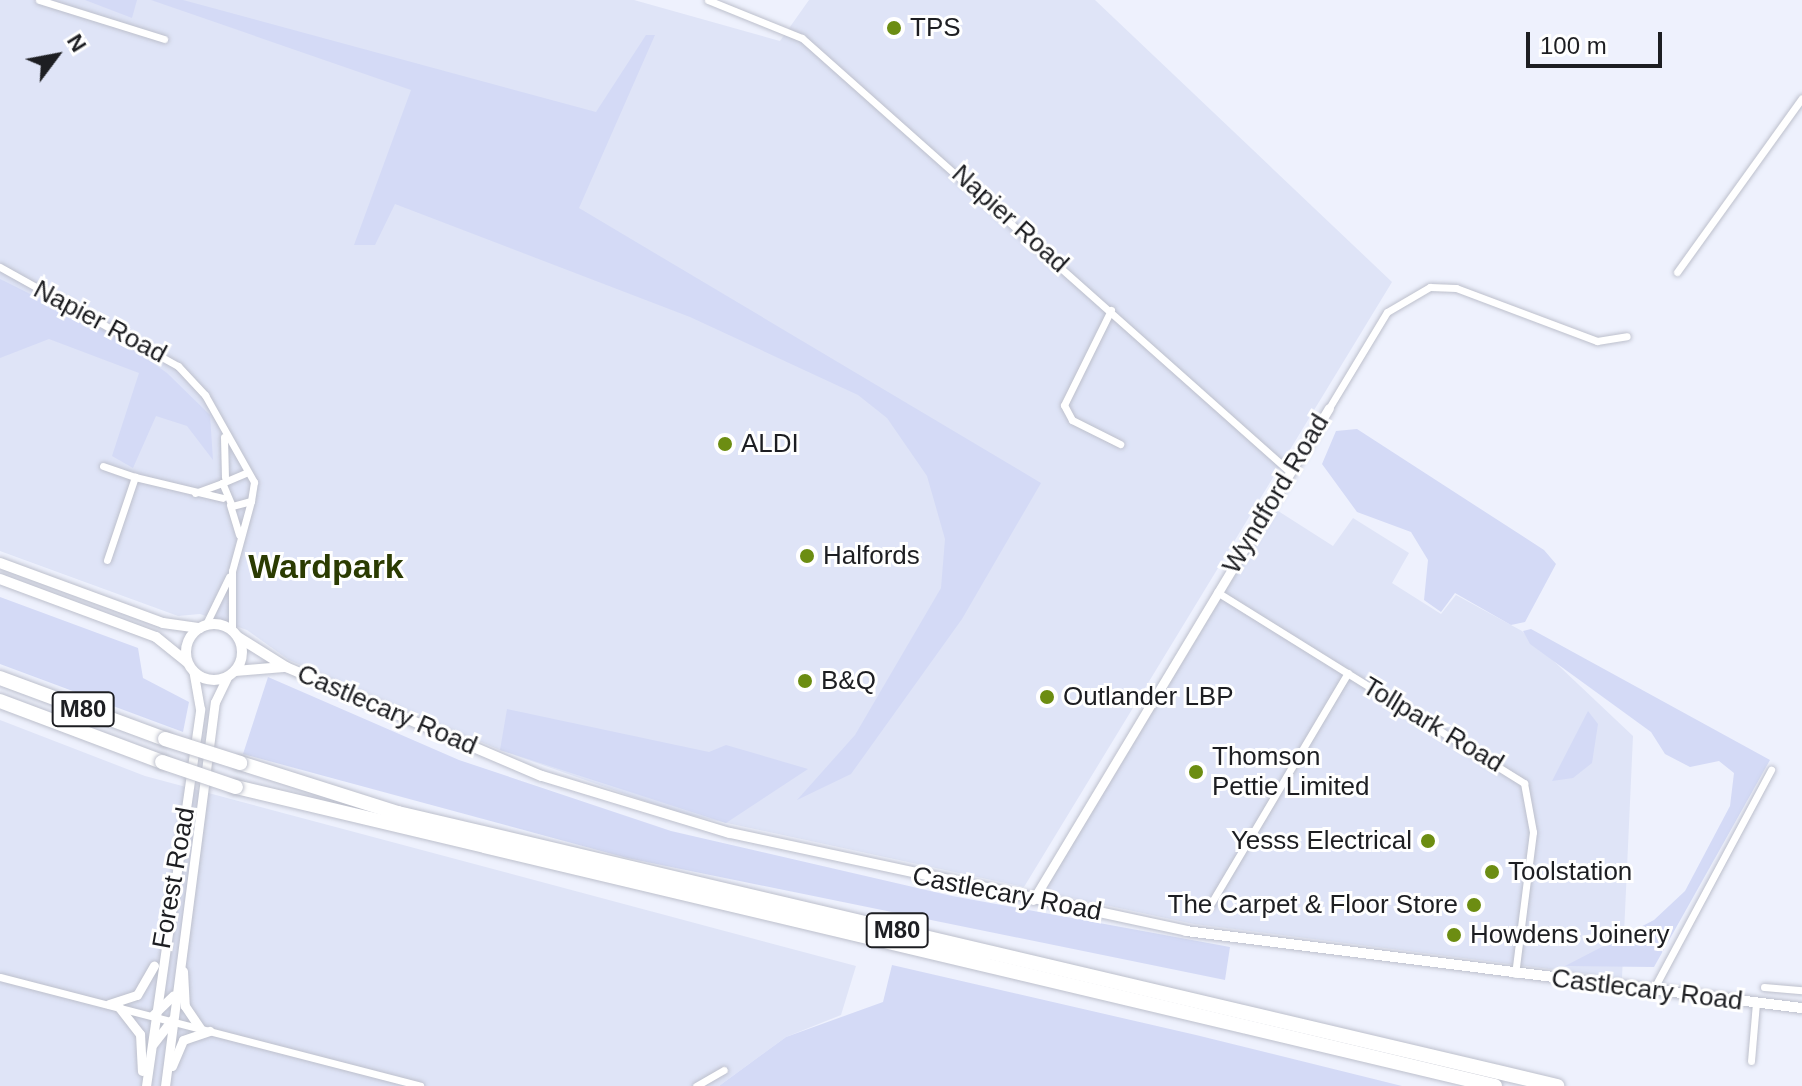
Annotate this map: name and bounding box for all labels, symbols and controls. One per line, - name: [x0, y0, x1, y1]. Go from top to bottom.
- place label: TPS: [910, 12, 961, 44]
- north arrow: [16, 16, 96, 96]
- scale bar: [1530, 16, 1666, 66]
- marker: TPS: [885, 19, 903, 37]
- text: N: [62, 30, 92, 56]
- text: 100 m: [1540, 32, 1607, 59]
- street label: Napier Road: [945, 159, 1075, 279]
- street label: Napier Road: [28, 274, 172, 370]
- street label: Wyndford Road: [1216, 409, 1336, 579]
- place label: ALDI: [741, 428, 799, 460]
- marker: ALDI: [716, 435, 734, 453]
- place label: Halfords: [823, 540, 920, 572]
- district label: Wardpark: [248, 547, 404, 587]
- marker: Halfords: [798, 547, 816, 565]
- street label: Castlecary Road: [292, 658, 482, 762]
- place label: B&Q: [821, 665, 876, 697]
- street label: Tollpark Road: [1357, 671, 1509, 779]
- marker: B&Q: [796, 672, 814, 690]
- place label: Outlander LBP: [1063, 681, 1234, 713]
- marker: Outlander LBP: [1038, 688, 1056, 706]
- road number: M80: [51, 689, 115, 729]
- place label: Thomson Pettie Limited: [1212, 741, 1370, 802]
- marker: Thomson Pettie Limited: [1187, 763, 1205, 781]
- street label: Forest Road: [146, 805, 202, 951]
- place label: Yesss Electrical: [1231, 825, 1412, 857]
- marker: Yesss Electrical: [1419, 832, 1437, 850]
- place label: Toolstation: [1508, 856, 1632, 888]
- street label: Castlecary Road: [910, 860, 1104, 928]
- marker: Toolstation: [1483, 863, 1501, 881]
- place label: The Carpet & Floor Store: [1168, 889, 1458, 921]
- marker: The Carpet & Floor Store: [1465, 896, 1483, 914]
- road number: M80: [865, 910, 929, 950]
- place label: Howdens Joinery: [1470, 919, 1669, 951]
- marker: Howdens Joinery: [1445, 926, 1463, 944]
- street label: Castlecary Road: [1550, 963, 1744, 1017]

